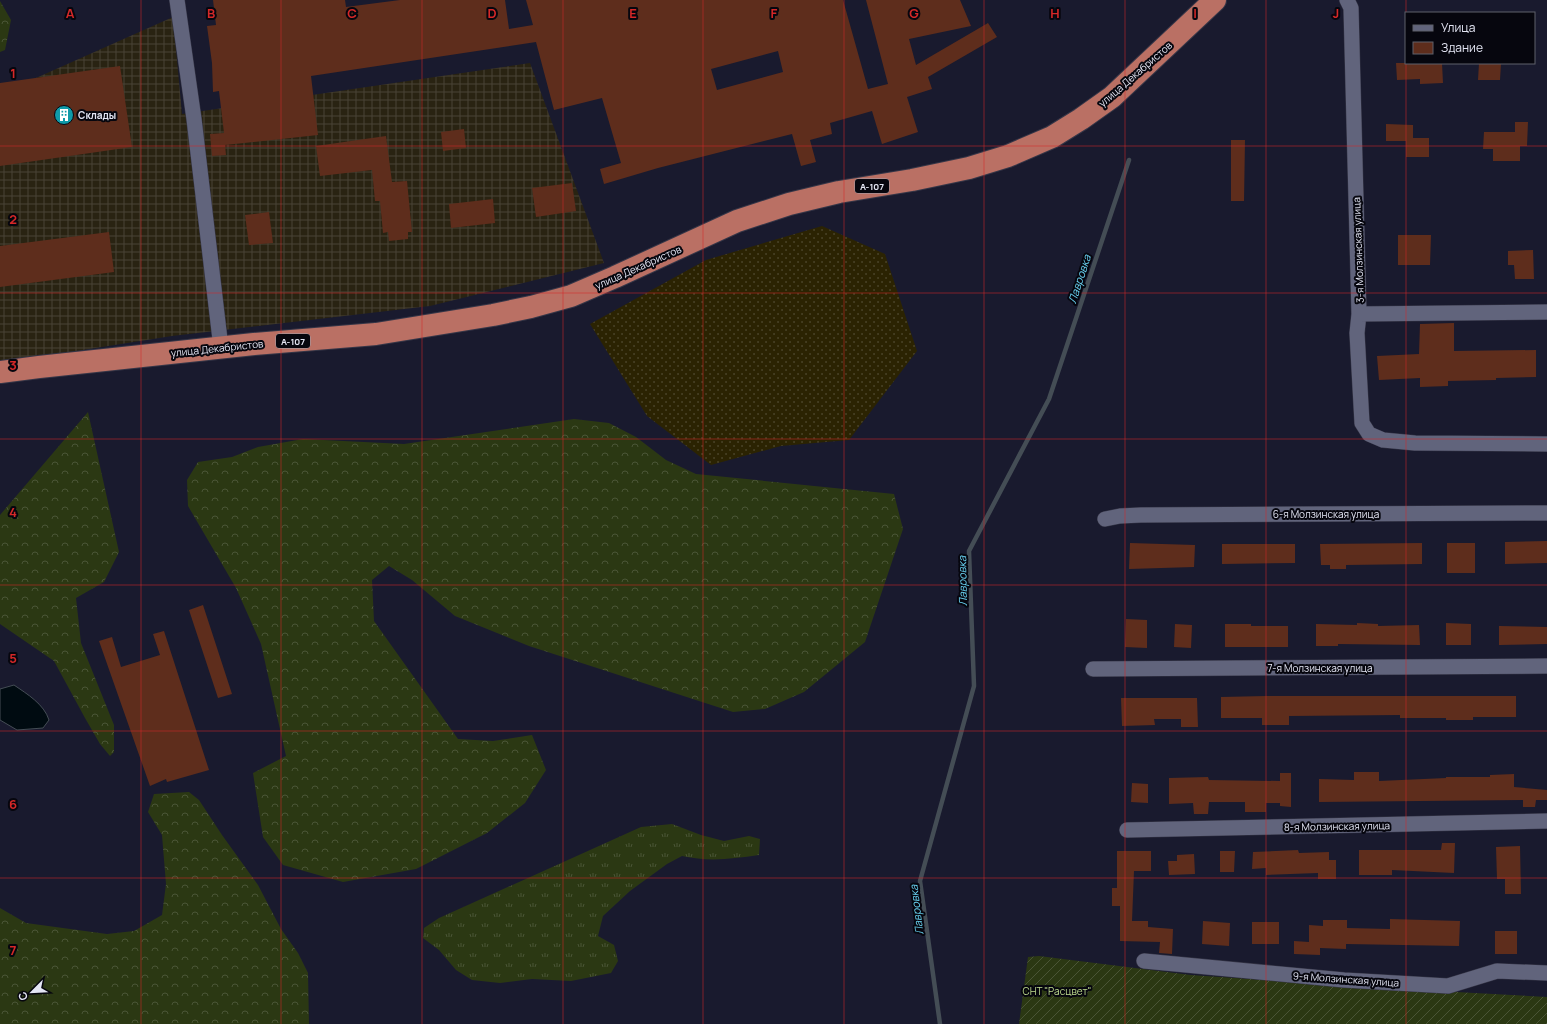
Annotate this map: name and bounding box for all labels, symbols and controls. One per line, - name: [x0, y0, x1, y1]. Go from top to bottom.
- text: A: [66, 4, 75, 22]
- text: B: [207, 4, 215, 22]
- text: C: [347, 4, 357, 22]
- text: D: [487, 4, 497, 22]
- text: E: [629, 4, 637, 22]
- text: F: [771, 4, 778, 22]
- text: G: [909, 4, 919, 22]
- text: H: [1050, 4, 1060, 22]
- text: I: [1193, 4, 1197, 22]
- text: J: [1333, 4, 1339, 22]
- legend: [1405, 12, 1535, 64]
- text: Улица: [1441, 19, 1475, 36]
- street label: улица Декабристов: [1095, 38, 1175, 110]
- text: Здание: [1441, 39, 1483, 56]
- text: 1: [10, 64, 16, 82]
- building icon: Склады: [53, 104, 75, 126]
- place label: Склады: [78, 108, 116, 122]
- road number: А-107: [855, 179, 889, 193]
- street label: 3-я Молзинская улица: [1349, 197, 1367, 303]
- text: 2: [9, 210, 17, 228]
- street label: улица Декабристов: [593, 241, 684, 292]
- water label: Лавровка: [1064, 252, 1094, 305]
- road number: А-107: [276, 334, 310, 348]
- street label: улица Декабристов: [170, 336, 265, 360]
- text: 3: [9, 356, 17, 374]
- text: 4: [9, 503, 17, 521]
- street label: 6-я Молзинская улица: [1273, 507, 1379, 521]
- water label: Лавровка: [954, 555, 970, 606]
- text: 5: [9, 649, 17, 667]
- street label: 7-я Молзинская улица: [1267, 661, 1373, 675]
- text: 6: [9, 795, 17, 813]
- street label: 8-я Молзинская улица: [1284, 818, 1390, 834]
- water label: Лавровка: [905, 883, 927, 936]
- text: 7: [10, 941, 17, 959]
- street label: 9-я Молзинская улица: [1292, 968, 1400, 990]
- north arrow: [12, 972, 52, 1012]
- park label: СНТ "Расцвет": [1022, 984, 1092, 998]
- text: С: [14, 990, 31, 1003]

